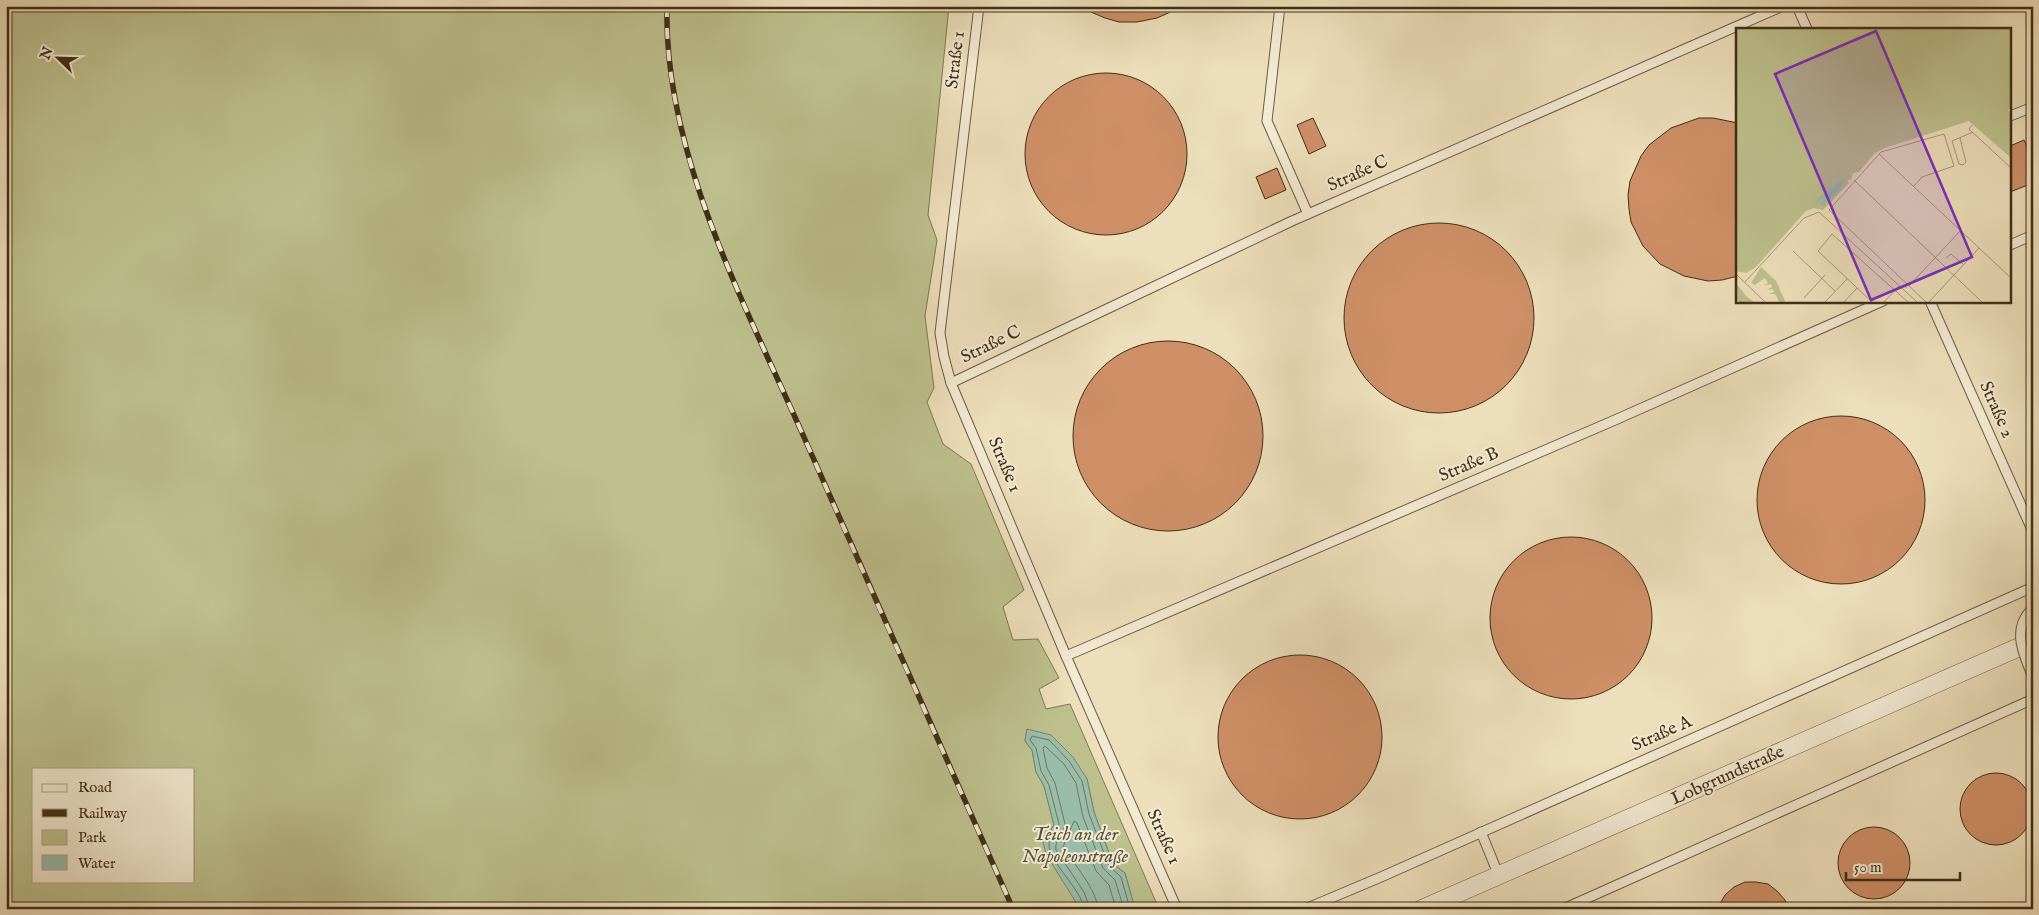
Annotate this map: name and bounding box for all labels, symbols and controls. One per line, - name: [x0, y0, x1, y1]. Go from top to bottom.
- inset map: [1736, 28, 2012, 302]
- street label: Straße 1: [941, 30, 971, 90]
- north arrow: [32, 32, 82, 82]
- text: N: [36, 44, 58, 63]
- street label: Straße C: [1324, 150, 1392, 198]
- street label: Straße C: [957, 321, 1025, 369]
- street label: Straße 2: [1973, 378, 2019, 442]
- street label: Straße 1: [982, 434, 1026, 496]
- street label: Straße B: [1435, 442, 1503, 488]
- street label: Straße A: [1628, 710, 1696, 757]
- street label: Lobgrundstraße: [1668, 741, 1788, 811]
- legend: [32, 768, 195, 882]
- text: Road: [78, 778, 113, 797]
- text: Railway: [78, 804, 128, 823]
- street label: Straße 1: [1141, 806, 1185, 868]
- water label: Teich an der Napoleonstraße: [1022, 823, 1129, 869]
- text: Park: [78, 828, 108, 847]
- scale bar: [1846, 850, 1960, 882]
- text: Water: [78, 854, 116, 873]
- text: 50 m: [1854, 858, 1882, 877]

